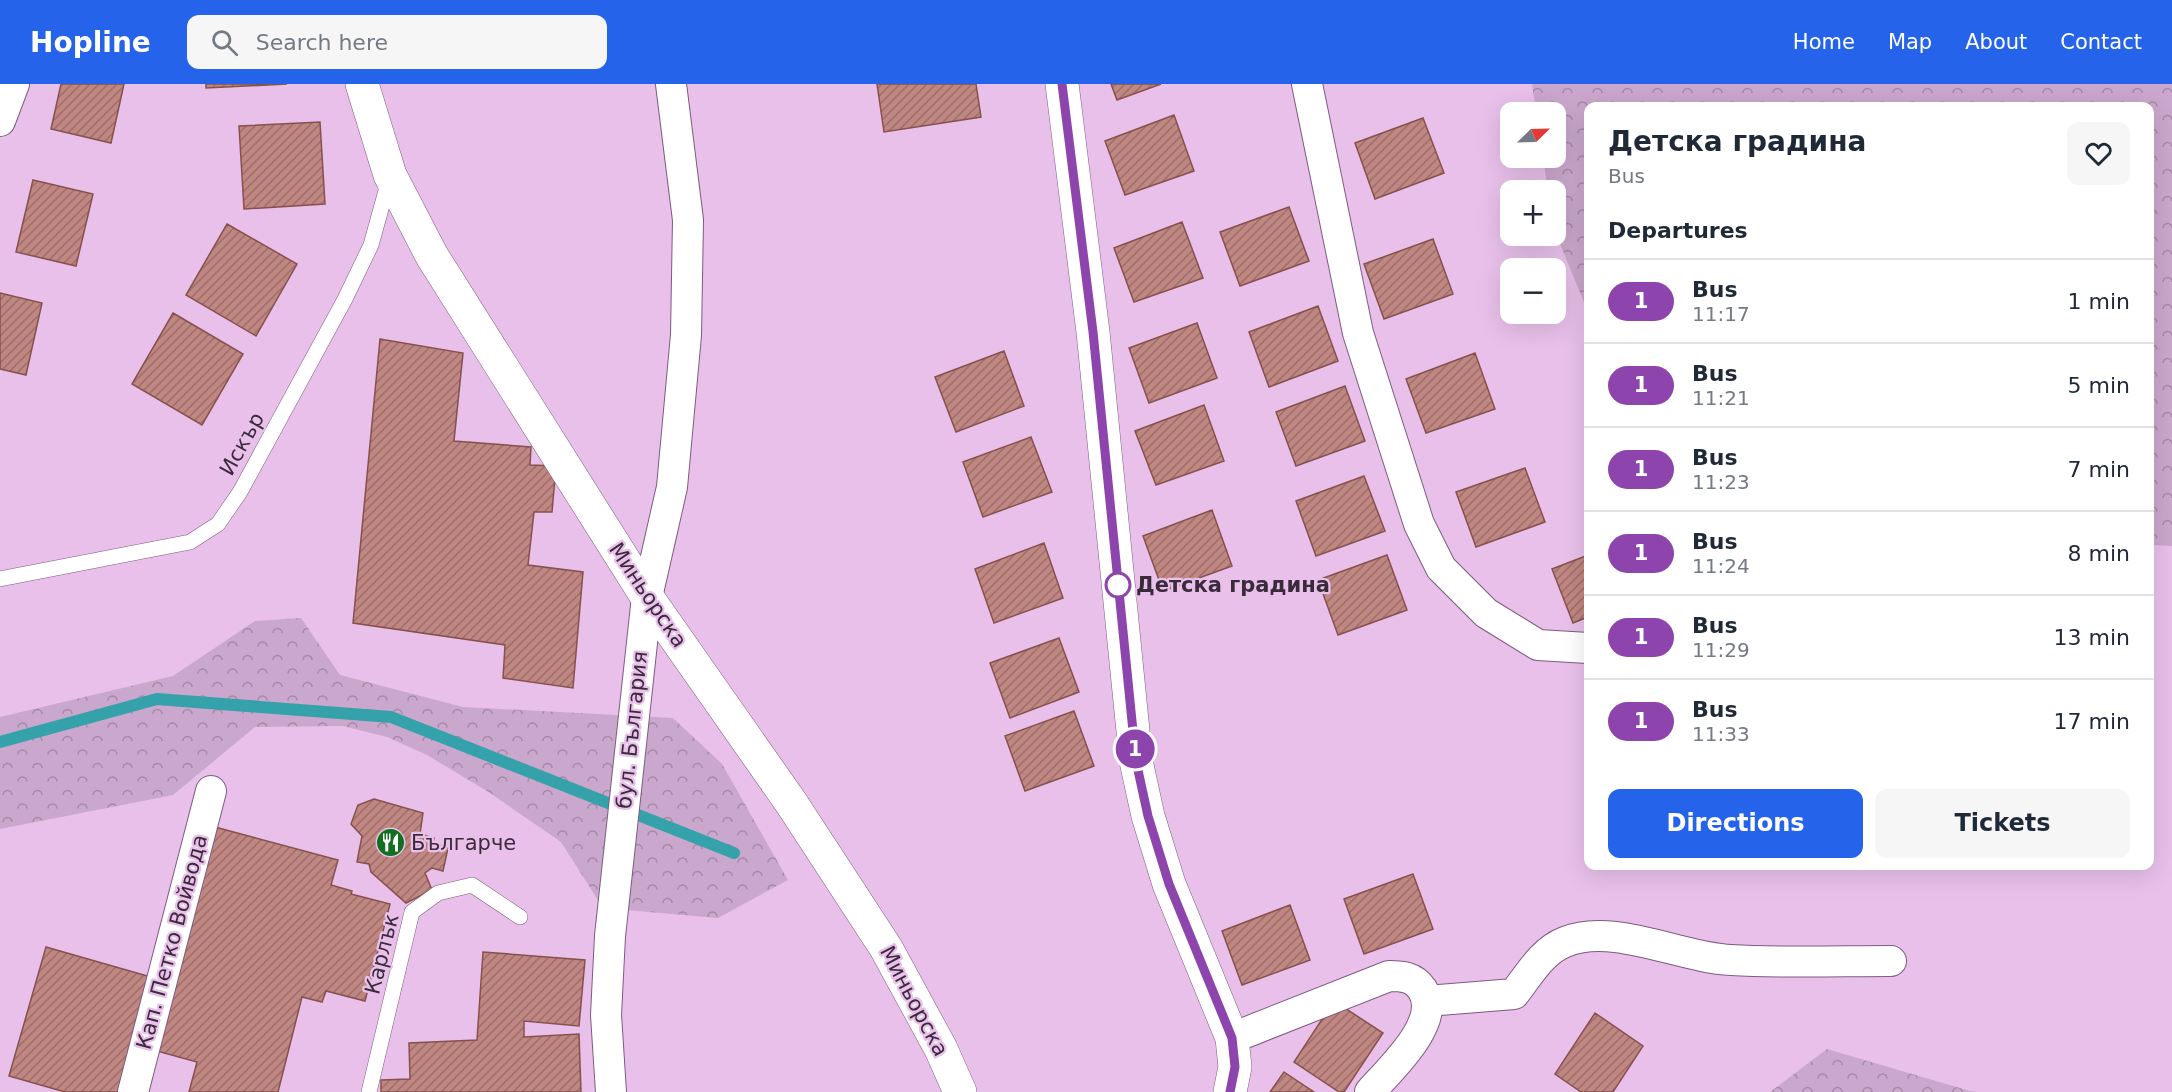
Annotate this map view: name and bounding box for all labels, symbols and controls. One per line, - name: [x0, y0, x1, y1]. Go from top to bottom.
- search box: [187, 15, 607, 69]
- text: Hopline: [30, 26, 151, 59]
- icon: search: [208, 26, 241, 59]
- text: Search here: [256, 30, 388, 55]
- text: Home: [1793, 30, 1855, 54]
- text: Map: [1888, 30, 1932, 54]
- text: About: [1965, 30, 2027, 54]
- text: Contact: [2060, 30, 2142, 54]
- north arrow: [1500, 102, 1566, 168]
- map controls: [1500, 102, 1566, 324]
- button: heart: [2067, 122, 2130, 185]
- text: Детска градина: [1608, 125, 1866, 158]
- text: Bus: [1608, 164, 1645, 188]
- button: +: [1500, 180, 1566, 246]
- text: Departures: [1608, 218, 1748, 243]
- button: −: [1500, 258, 1566, 324]
- text: Bus: [1692, 277, 1738, 302]
- text: 1: [1634, 289, 1648, 313]
- text: 1 min: [2068, 289, 2130, 314]
- text: 11:17: [1692, 302, 1750, 326]
- text: Bus: [1692, 361, 1738, 386]
- text: 1: [1634, 373, 1648, 397]
- text: 5 min: [2068, 373, 2130, 398]
- text: 11:21: [1692, 386, 1750, 410]
- street label: Искър: [215, 408, 269, 480]
- text: Bus: [1692, 445, 1738, 470]
- text: 1: [1634, 457, 1648, 481]
- text: 7 min: [2068, 457, 2130, 482]
- text: 11:23: [1692, 470, 1750, 494]
- text: Bus: [1692, 529, 1738, 554]
- street label: Миньорска: [604, 538, 692, 652]
- text: 1: [1634, 541, 1648, 565]
- text: 8 min: [2068, 541, 2130, 566]
- text: 11:24: [1692, 554, 1750, 578]
- marker: Детска градина: [1105, 572, 1131, 598]
- place label: Детска градина: [1136, 573, 1330, 597]
- text: Bus: [1692, 613, 1738, 638]
- text: 1: [1634, 625, 1648, 649]
- text: 13 min: [2054, 625, 2130, 650]
- text: 11:29: [1692, 638, 1750, 662]
- street label: бул. България: [612, 650, 652, 810]
- text: Bus: [1692, 697, 1738, 722]
- text: 1: [1634, 709, 1648, 733]
- text: 17 min: [2054, 709, 2130, 734]
- text: 11:33: [1692, 722, 1750, 746]
- line badge: 1: [1116, 730, 1154, 768]
- text: 1: [1128, 737, 1142, 761]
- button: Directions: [1608, 789, 1863, 858]
- button: Tickets: [1875, 789, 2130, 858]
- restaurant icon: Българче: [374, 827, 406, 859]
- place label: Българче: [411, 831, 516, 855]
- street label: Кап. Петко Войвода: [132, 832, 212, 1052]
- street label: Карлък: [360, 911, 404, 997]
- street label: Миньорска: [875, 942, 953, 1060]

